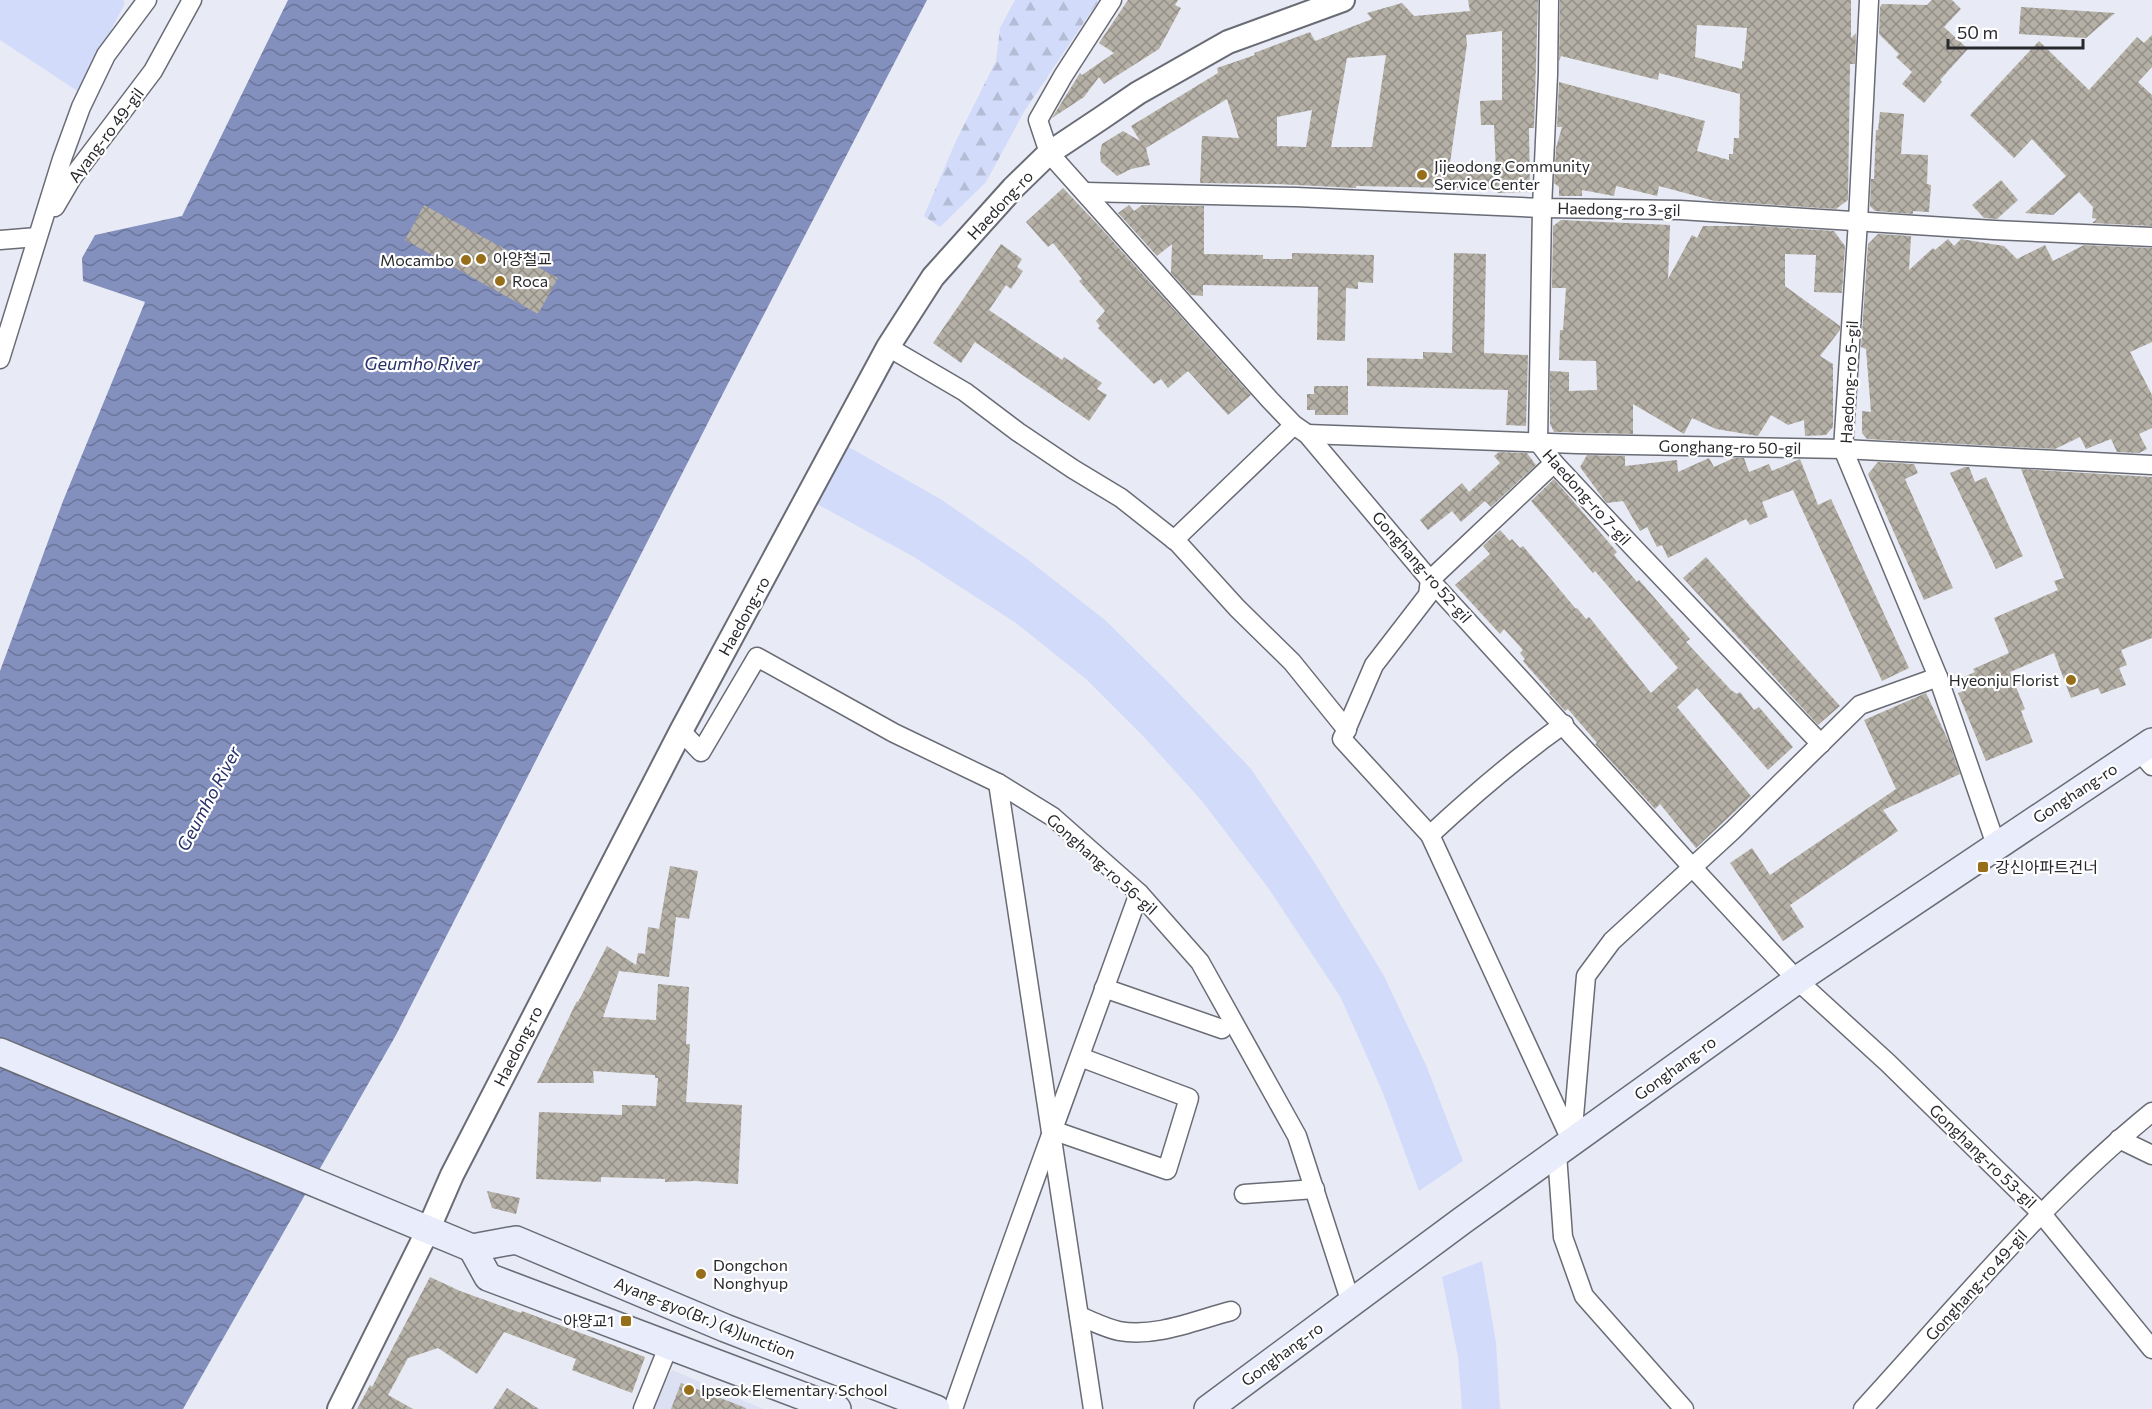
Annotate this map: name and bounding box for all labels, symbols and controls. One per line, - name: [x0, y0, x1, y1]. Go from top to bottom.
- scale bar: [1948, 12, 2083, 50]
- text: 50 m: [1957, 21, 1998, 43]
- street label: Ayang-ro 49-gil: [64, 84, 147, 185]
- place label: Jijeodong Community Service Center: [1434, 156, 1590, 193]
- street label: Haedong-ro: [963, 166, 1036, 243]
- marker: Jijeodong Community Service Center: [1415, 168, 1429, 182]
- street label: Haedong-ro 3-gil: [1557, 198, 1681, 219]
- place label: 아양철교: [493, 249, 552, 268]
- place label: Mocambo: [380, 250, 454, 269]
- marker: 아양철교: [474, 252, 488, 266]
- marker: Mocambo: [459, 253, 473, 267]
- place label: Roca: [512, 271, 548, 290]
- marker: Roca: [493, 274, 507, 288]
- street label: Haedong-ro 5-gil: [1836, 320, 1861, 444]
- water label: Geumho River: [364, 352, 481, 374]
- street label: Gonghang-ro 50-gil: [1658, 436, 1802, 457]
- street label: Haedong-ro 7-gil: [1539, 445, 1635, 549]
- street label: Gonghang-ro 52-gil: [1369, 507, 1476, 626]
- street label: Haedong-ro: [714, 573, 773, 659]
- place label: Hyeonju Florist: [1949, 670, 2059, 689]
- marker: Hyeonju Florist: [2064, 673, 2078, 687]
- water label: Geumho River: [171, 742, 245, 855]
- street label: Gonghang-ro: [2029, 758, 2120, 827]
- street label: Gonghang-ro 56-gil: [1043, 809, 1162, 918]
- place label: 강신아파트건너: [1995, 857, 2098, 876]
- marker: 강신아파트건너: [1976, 860, 1990, 874]
- street label: Haedong-ro: [489, 1002, 546, 1089]
- street label: Gonghang-ro: [1630, 1032, 1719, 1104]
- street label: Gonghang-ro 53-gil: [1926, 1100, 2041, 1212]
- street label: Gonghang-ro 49-gil: [1921, 1225, 2030, 1344]
- place label: Dongchon Nonghyup: [713, 1255, 788, 1292]
- marker: Dongchon Nonghyup: [694, 1267, 708, 1281]
- street label: Ayang-gyo(Br.) (4)Junction: [612, 1272, 798, 1363]
- place label: 아양교1: [563, 1311, 614, 1330]
- marker: 아양교1: [619, 1314, 633, 1328]
- street label: Gonghang-ro: [1237, 1318, 1326, 1390]
- place label: Ipseok Elementary School: [701, 1380, 888, 1399]
- marker: Ipseok Elementary School: [682, 1383, 696, 1397]

